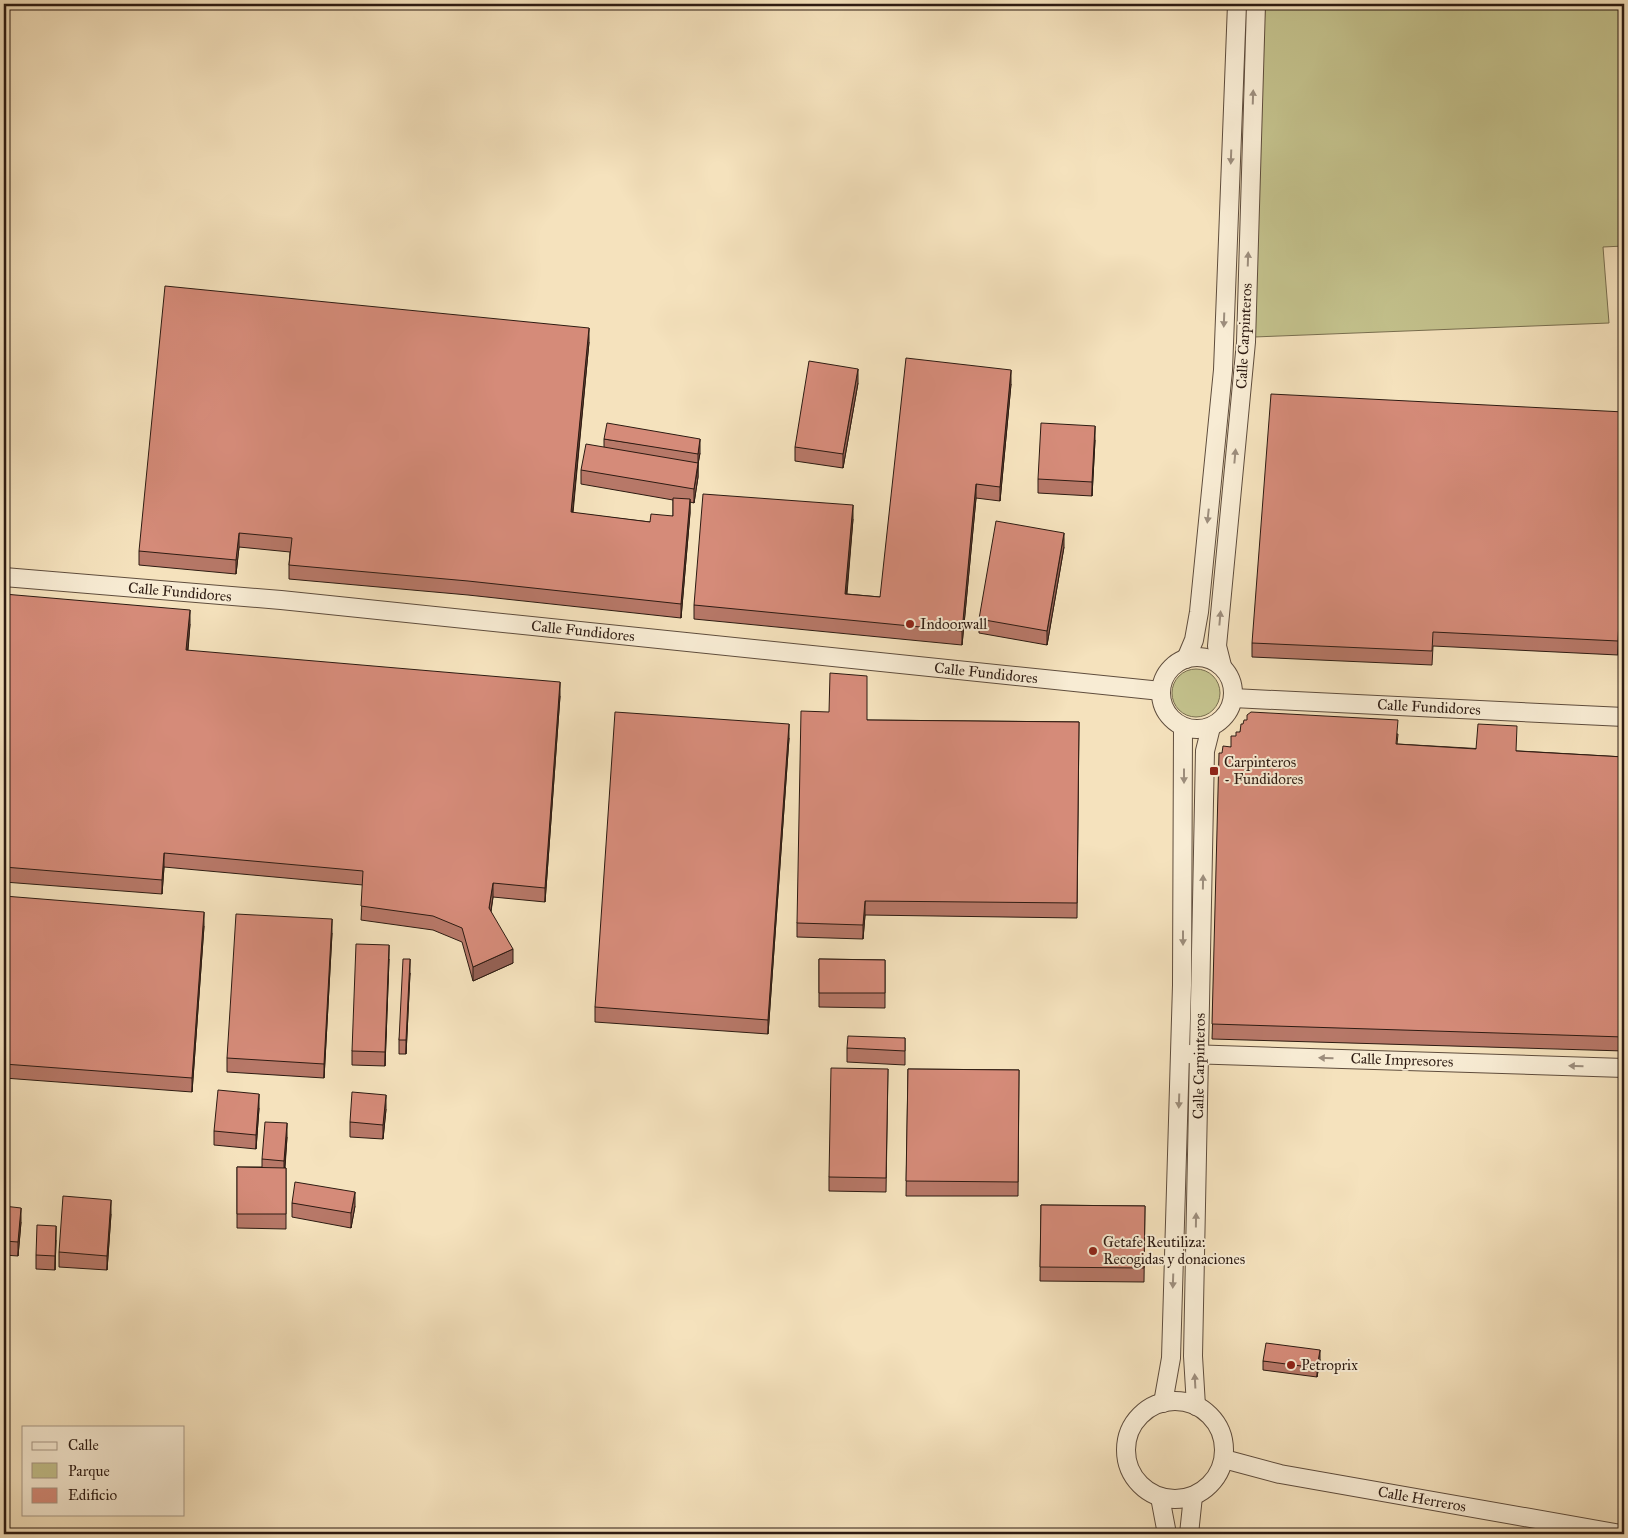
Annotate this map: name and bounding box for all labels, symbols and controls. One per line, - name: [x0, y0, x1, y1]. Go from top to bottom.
- one-way arrow: [1250, 89, 1258, 105]
- one-way arrow: [1226, 150, 1234, 166]
- one-way arrow: [1245, 251, 1253, 267]
- street label: Calle Carpinteros: [1232, 282, 1256, 390]
- one-way arrow: [1220, 312, 1228, 328]
- one-way arrow: [1231, 448, 1239, 464]
- one-way arrow: [1204, 509, 1212, 525]
- street label: Calle Fundidores: [127, 579, 233, 605]
- one-way arrow: [1216, 610, 1224, 626]
- place label: Indoorwall: [920, 615, 988, 633]
- street label: Calle Fundidores: [530, 617, 636, 645]
- marker: Indoorwall: [904, 618, 916, 630]
- street label: Calle Fundidores: [933, 659, 1039, 687]
- street label: Calle Fundidores: [1377, 695, 1481, 719]
- place label: Carpinteros - Fundidores: [1224, 753, 1303, 788]
- marker: Carpinteros - Fundidores: [1208, 765, 1220, 777]
- one-way arrow: [1180, 768, 1188, 784]
- one-way arrow: [1199, 874, 1207, 890]
- one-way arrow: [1179, 931, 1187, 947]
- street label: Calle Carpinteros: [1189, 1013, 1209, 1119]
- street label: Calle Impresores: [1350, 1049, 1454, 1071]
- one-way arrow: [1317, 1054, 1333, 1062]
- one-way arrow: [1567, 1062, 1583, 1070]
- one-way arrow: [1174, 1093, 1182, 1109]
- one-way arrow: [1192, 1212, 1200, 1228]
- place label: Getafe Reutiliza: Recogidas y donaciones: [1103, 1233, 1245, 1268]
- marker: Getafe Reutiliza: Recogidas y donaciones: [1087, 1245, 1099, 1257]
- one-way arrow: [1169, 1273, 1177, 1289]
- place label: Petroprix: [1301, 1356, 1358, 1374]
- marker: Petroprix: [1285, 1359, 1297, 1371]
- one-way arrow: [1190, 1373, 1198, 1389]
- legend: [22, 1426, 185, 1516]
- text: Calle: [68, 1436, 99, 1454]
- text: Parque: [68, 1462, 110, 1481]
- street label: Calle Herreros: [1376, 1482, 1468, 1516]
- text: Edificio: [68, 1486, 117, 1504]

